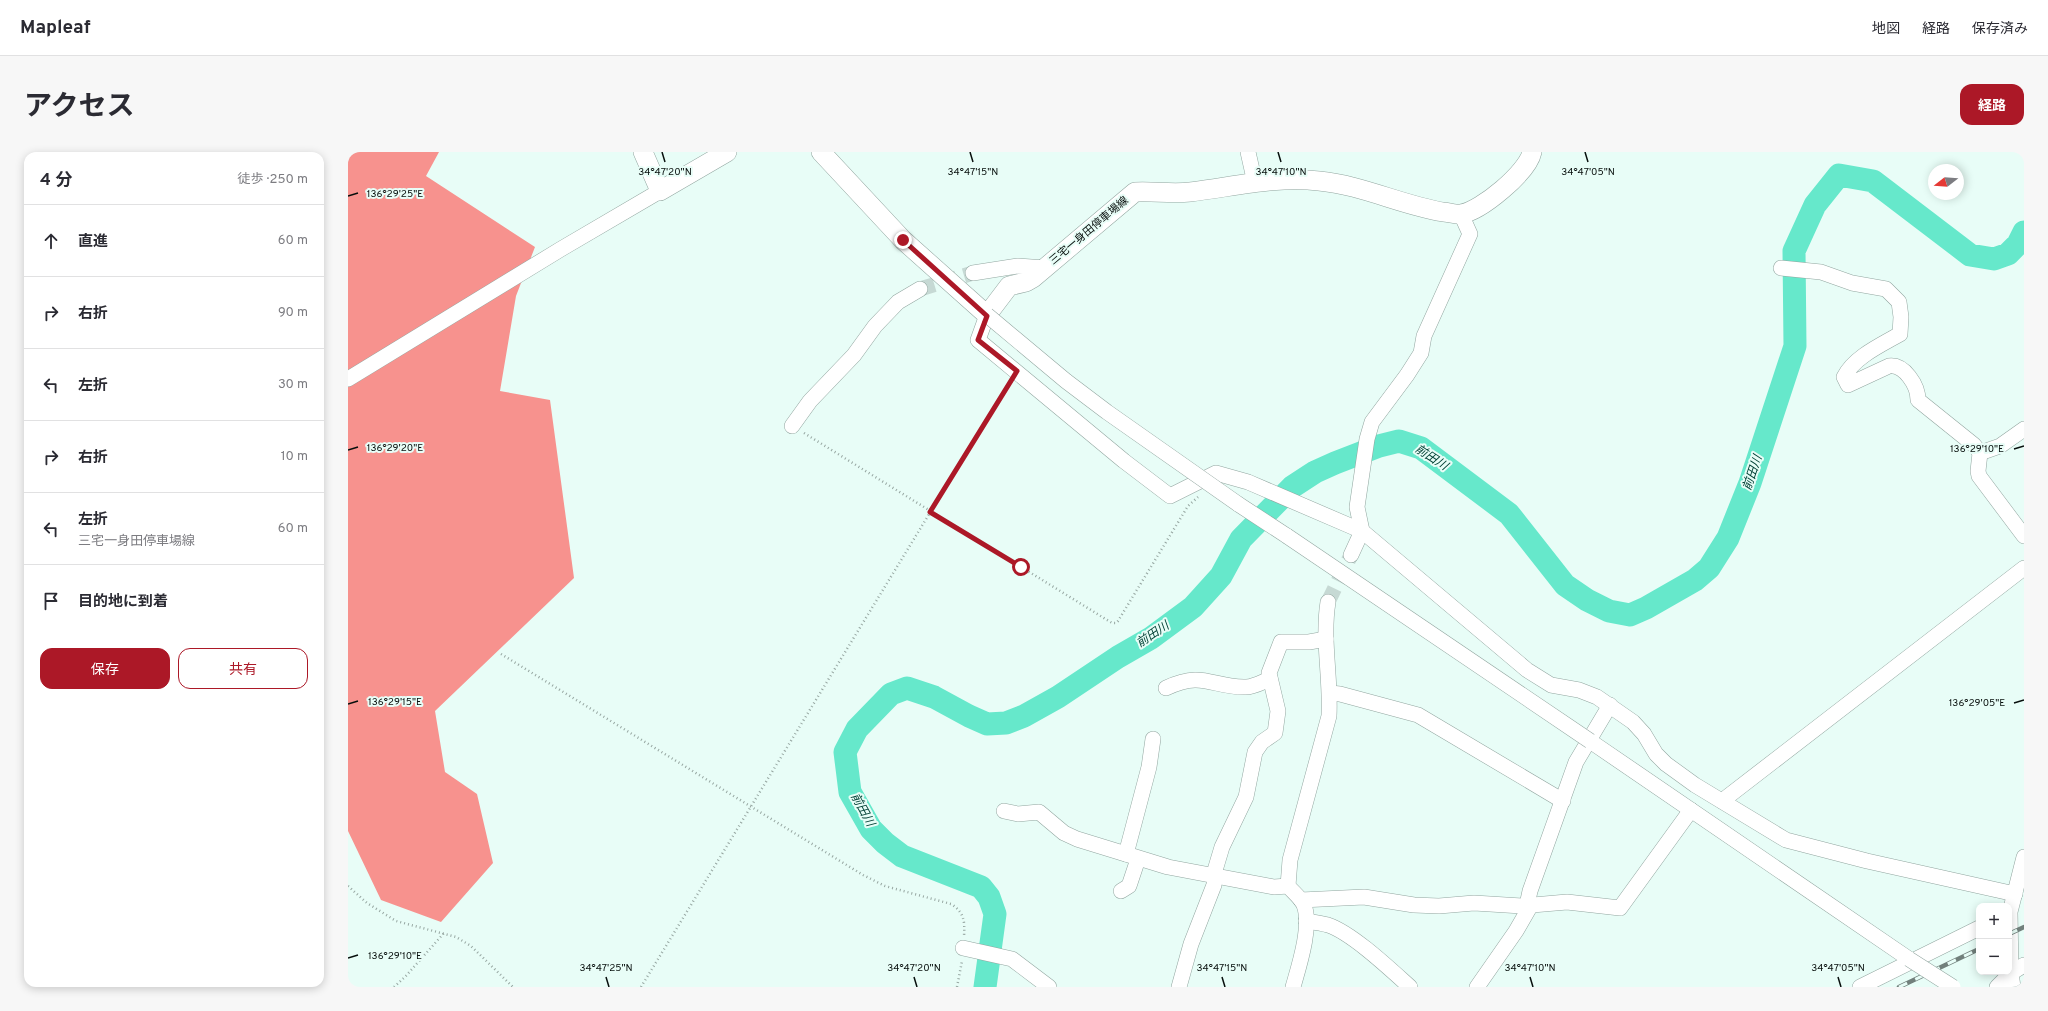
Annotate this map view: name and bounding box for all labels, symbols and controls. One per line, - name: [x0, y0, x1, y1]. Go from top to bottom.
- text: Mapleaf: [20, 16, 91, 40]
- text: 地図: [1872, 21, 1900, 38]
- text: 経路: [1922, 21, 1950, 38]
- text: 保存済み: [1972, 21, 2028, 38]
- button: 経路: [1960, 84, 2024, 125]
- text: アクセス: [24, 90, 135, 126]
- north arrow: [1928, 164, 1964, 200]
- text: 34°47'20"N: [638, 166, 692, 179]
- text: 34°47'15"N: [948, 166, 998, 179]
- text: 34°47'10"N: [1255, 166, 1307, 179]
- text: 34°47'05"N: [1561, 166, 1615, 179]
- text: 4 分: [40, 170, 72, 192]
- text: 徒歩 · 250 m: [237, 172, 308, 188]
- text: 136°29'25"E: [367, 188, 423, 201]
- street label: 三宅一身田停車場線: [1047, 194, 1131, 268]
- icon: ahead: [40, 230, 62, 252]
- route end: [894, 231, 912, 249]
- text: 直進: [78, 233, 108, 252]
- text: 60 m: [278, 233, 308, 249]
- icon: right: [40, 302, 62, 324]
- text: 右折: [78, 305, 108, 324]
- text: 90 m: [278, 305, 308, 321]
- icon: left: [40, 374, 62, 396]
- text: 左折: [78, 377, 108, 396]
- text: 30 m: [278, 377, 308, 393]
- water label: 前田川: [1412, 441, 1452, 476]
- text: 136°29'20"E: [367, 442, 423, 455]
- text: 136°29'10"E: [1950, 443, 2004, 456]
- icon: right: [40, 446, 62, 468]
- text: 右折: [78, 449, 108, 468]
- text: 10 m: [281, 449, 308, 465]
- water label: 前田川: [1740, 451, 1767, 493]
- text: 左折: [78, 511, 108, 530]
- icon: left: [40, 518, 62, 540]
- text: 60 m: [278, 521, 308, 537]
- text: 三宅一身田停車場線: [78, 534, 195, 550]
- route start: [1012, 558, 1030, 576]
- icon: arrive: [40, 590, 62, 612]
- text: 目的地に到着: [78, 593, 168, 612]
- water label: 前田川: [1134, 617, 1174, 652]
- button: 保存: [40, 648, 170, 689]
- button: 共有: [178, 648, 308, 689]
- text: 136°29'15"E: [368, 696, 422, 709]
- text: 136°29'05"E: [1949, 697, 2005, 710]
- water label: 前田川: [846, 790, 879, 831]
- map controls: [1976, 903, 2012, 975]
- button: +: [1976, 903, 2012, 939]
- button: −: [1976, 939, 2012, 975]
- text: 136°29'10"E: [368, 950, 422, 963]
- text: 34°47'25"N: [579, 962, 633, 975]
- text: 34°47'20"N: [887, 962, 941, 975]
- text: 34°47'15"N: [1197, 962, 1247, 975]
- text: 34°47'10"N: [1504, 962, 1556, 975]
- text: 34°47'05"N: [1811, 962, 1865, 975]

